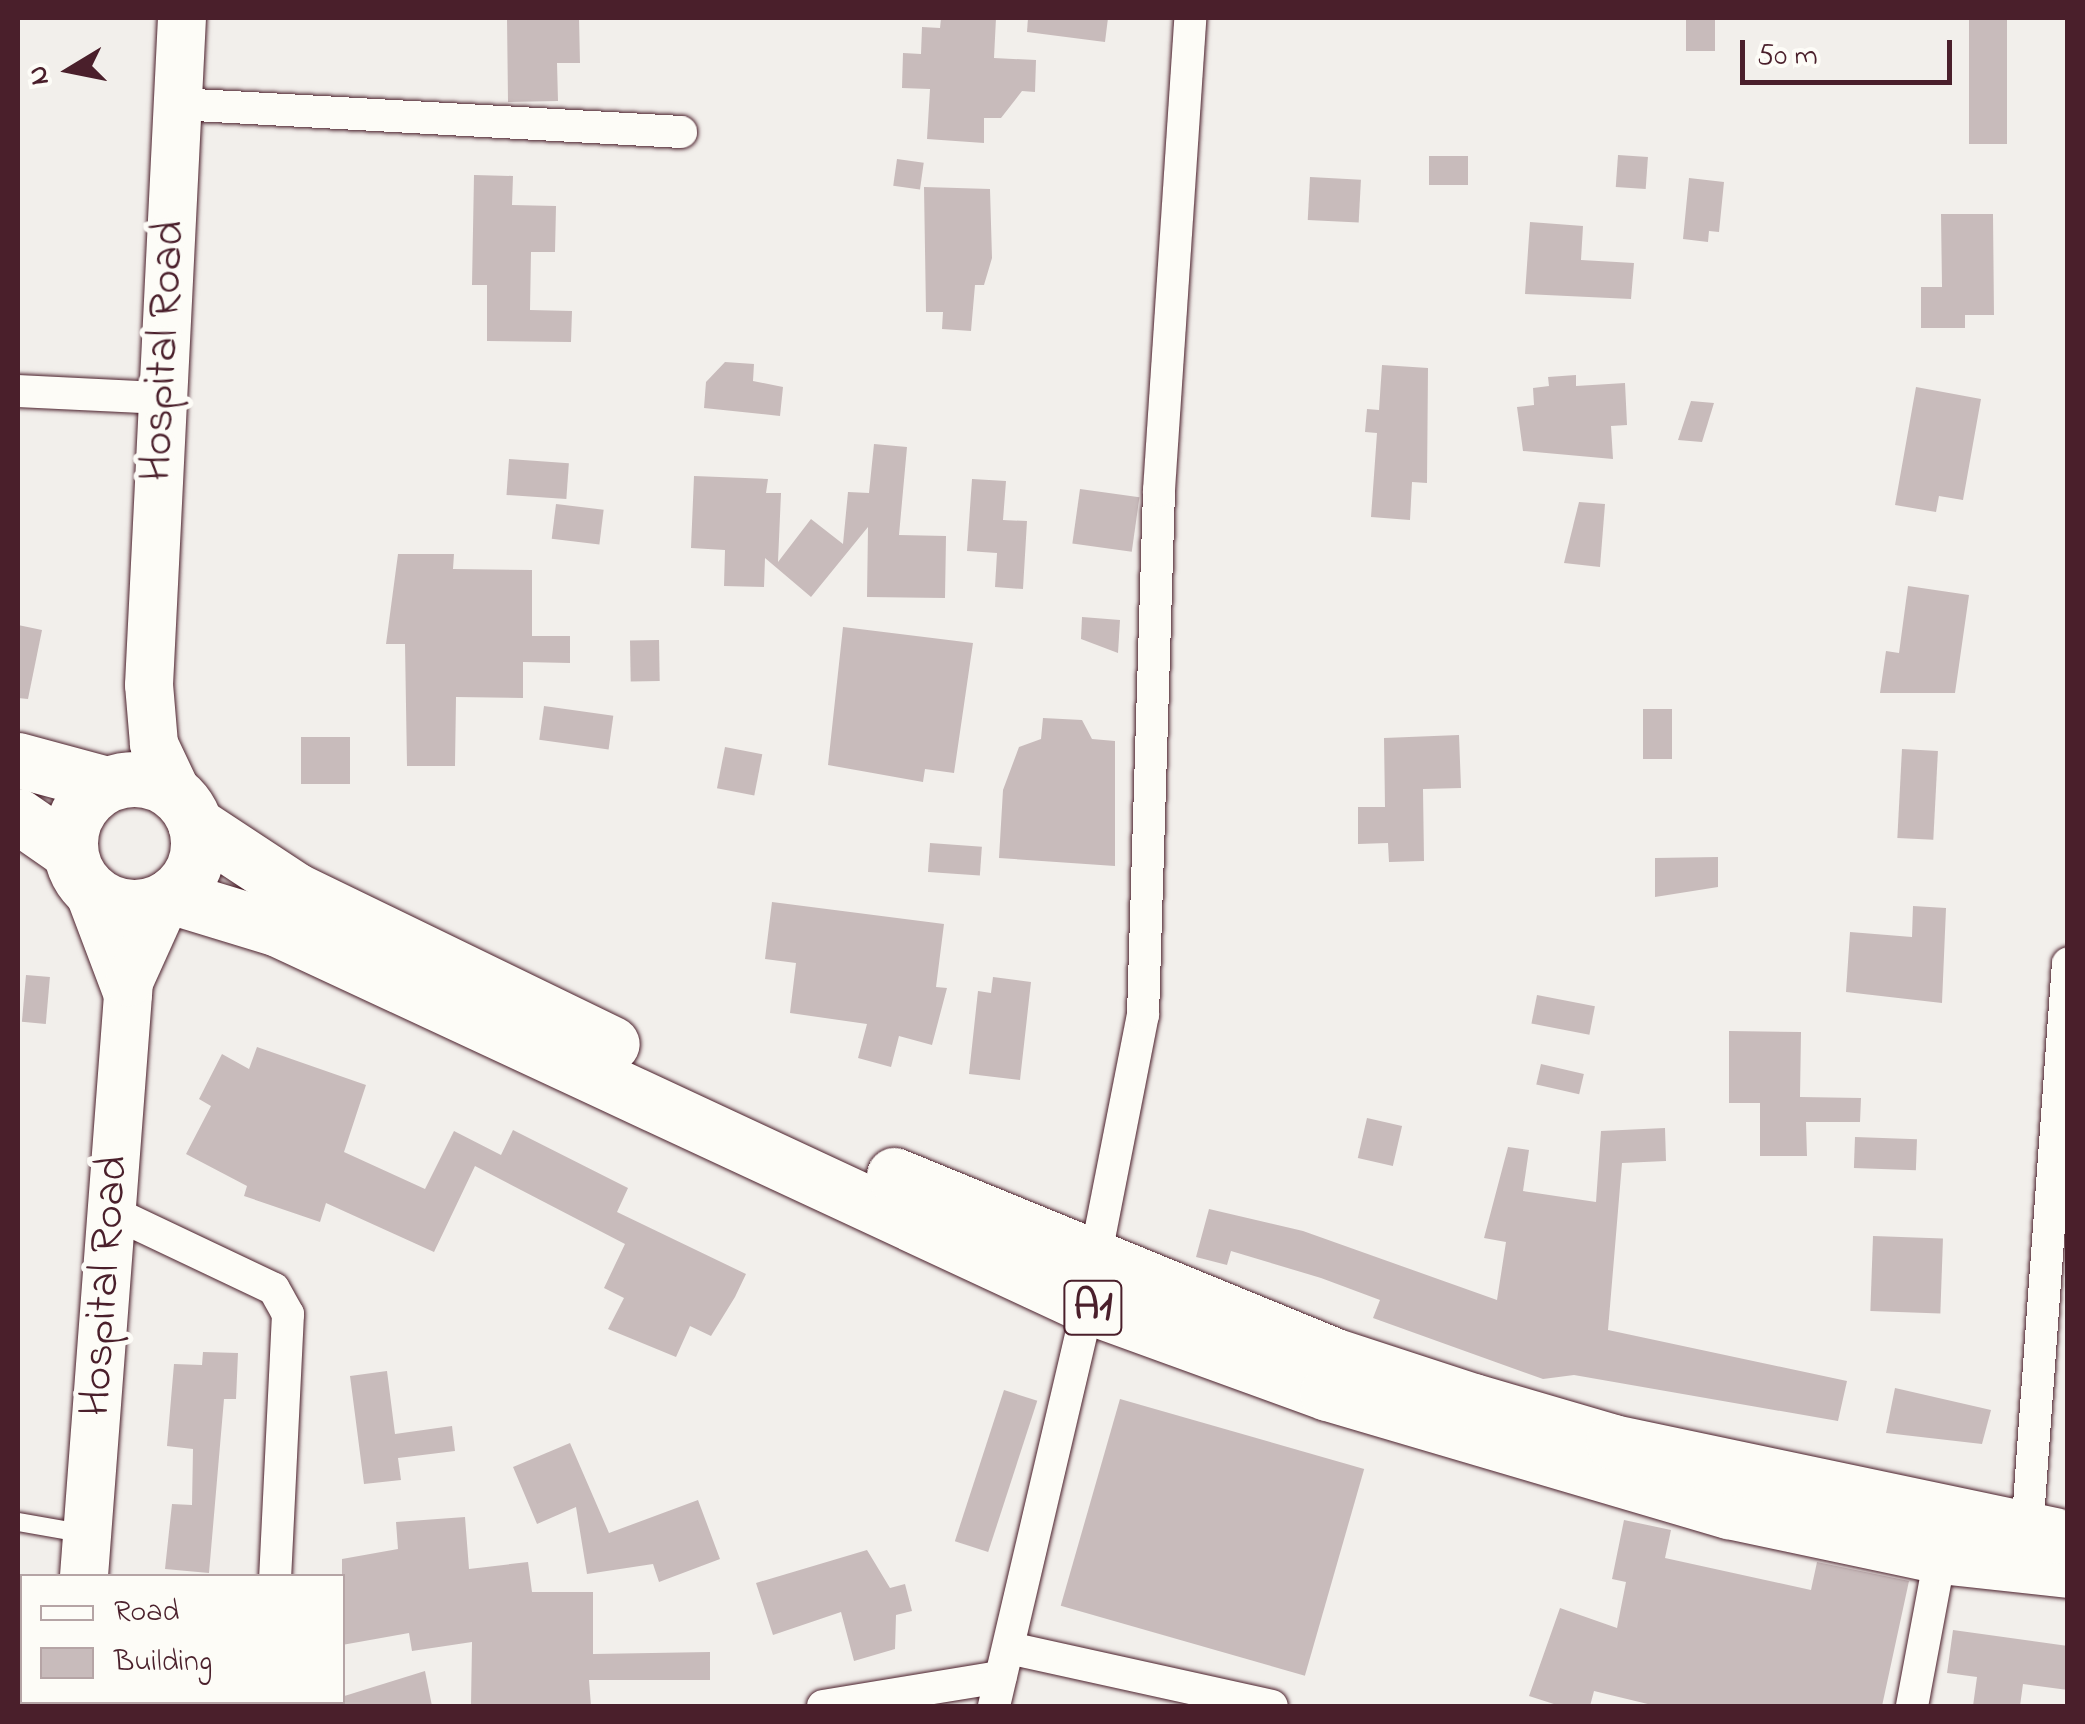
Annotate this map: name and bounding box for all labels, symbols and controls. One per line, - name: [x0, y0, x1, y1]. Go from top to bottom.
- north arrow: [20, 20, 120, 120]
- scale bar: [1745, 20, 1958, 82]
- text: 50 m: [1757, 35, 1818, 79]
- text: N: [18, 62, 62, 88]
- street label: Hospital Road: [131, 219, 199, 483]
- street label: Hospital Road: [70, 1154, 142, 1418]
- road number: A1: [1063, 1271, 1123, 1345]
- legend: [20, 1574, 345, 1704]
- text: Road: [114, 1591, 179, 1635]
- text: Building: [114, 1641, 212, 1685]

